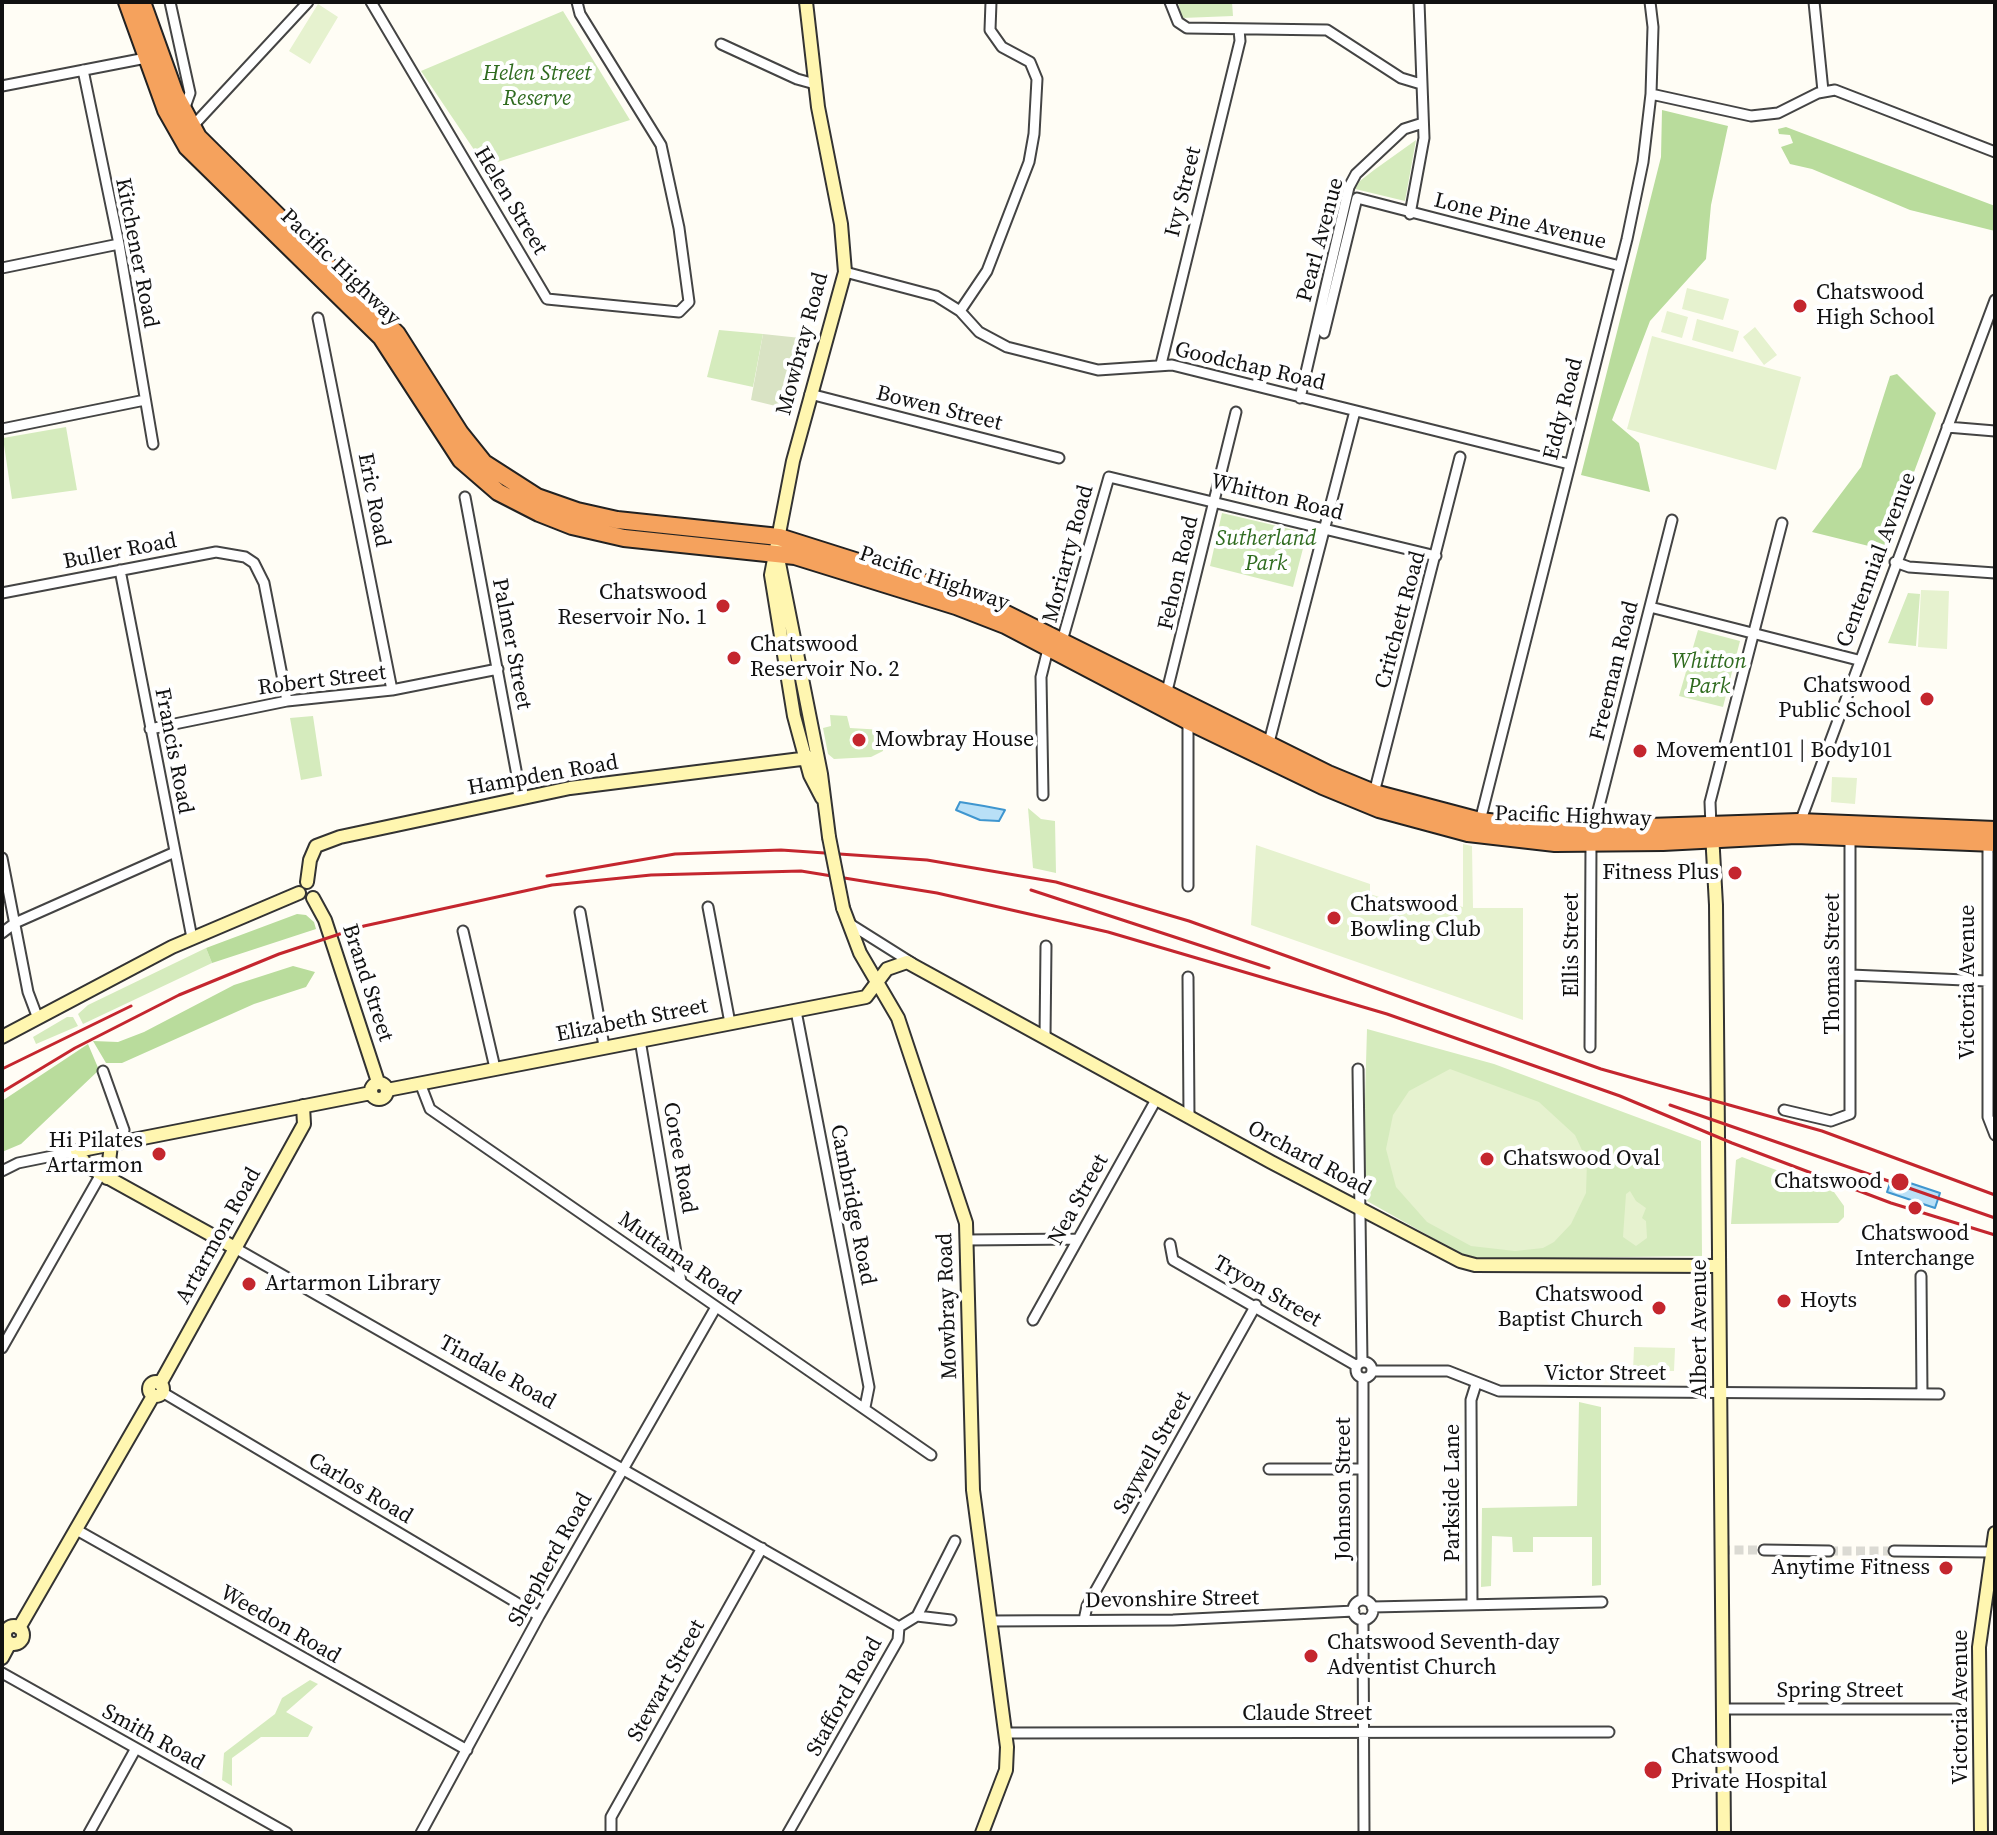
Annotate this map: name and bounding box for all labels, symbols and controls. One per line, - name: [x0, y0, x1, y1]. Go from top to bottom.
- park label: Helen Street Reserve: [483, 61, 591, 112]
- street label: Helen Street: [468, 142, 552, 260]
- street label: Ivy Street: [1160, 144, 1208, 240]
- street label: Pearl Avenue: [1292, 175, 1350, 305]
- street label: Kitchener Road: [109, 176, 163, 330]
- street label: Lone Pine Avenue: [1431, 188, 1609, 256]
- street label: Pacific Highway: [274, 204, 406, 332]
- street label: Mowbray Road: [771, 270, 835, 418]
- place label: Chatswood High School: [1816, 280, 1935, 332]
- marker: Chatswood High School: [1791, 297, 1809, 315]
- street label: Goodchap Road: [1172, 337, 1328, 397]
- street label: Eddy Road: [1539, 355, 1589, 463]
- street label: Bowen Street: [873, 381, 1005, 437]
- street label: Eric Road: [351, 451, 395, 549]
- street label: Whitton Road: [1208, 469, 1346, 527]
- street label: Centennial Avenue: [1832, 469, 1922, 651]
- street label: Moriarty Road: [1038, 482, 1100, 626]
- street label: Fehon Road: [1153, 513, 1205, 633]
- park label: Sutherland Park: [1215, 526, 1317, 578]
- street label: Buller Road: [61, 528, 179, 576]
- street label: Pacific Highway: [855, 541, 1013, 617]
- street label: Critchett Road: [1370, 548, 1432, 692]
- street label: Palmer Street: [485, 576, 537, 712]
- place label: Chatswood Reservoir No. 1: [557, 580, 707, 632]
- marker: Chatswood Reservoir No. 1: [714, 597, 732, 615]
- street label: Freeman Road: [1585, 598, 1645, 744]
- place label: Chatswood Reservoir No. 2: [750, 632, 900, 684]
- marker: Chatswood Reservoir No. 2: [725, 649, 743, 667]
- park label: Whitton Park: [1671, 649, 1747, 700]
- street label: Robert Street: [256, 660, 388, 702]
- place label: Chatswood Public School: [1778, 673, 1911, 724]
- street label: Francis Road: [148, 686, 198, 816]
- marker: Chatswood Public School: [1918, 690, 1936, 708]
- place label: Mowbray House: [875, 727, 1034, 753]
- marker: Mowbray House: [850, 731, 868, 749]
- place label: Movement101 | Body101: [1656, 738, 1893, 764]
- marker: Movement101 | Body101: [1631, 742, 1649, 760]
- street label: Hampden Road: [466, 750, 620, 802]
- street label: Pacific Highway: [1494, 801, 1652, 833]
- place label: Fitness Plus: [1602, 860, 1719, 886]
- marker: Fitness Plus: [1726, 864, 1744, 882]
- place label: Chatswood Bowling Club: [1350, 892, 1481, 944]
- street label: Ellis Street: [1559, 893, 1585, 997]
- street label: Thomas Street: [1820, 893, 1846, 1035]
- street label: Victoria Avenue: [1955, 904, 1981, 1060]
- marker: Chatswood Bowling Club: [1325, 909, 1343, 927]
- street label: Brand Street: [336, 921, 398, 1045]
- street label: Elizabeth Street: [554, 993, 710, 1049]
- street label: Coree Road: [656, 1100, 702, 1216]
- street label: Orchard Road: [1243, 1115, 1375, 1203]
- street label: Cambridge Road: [823, 1122, 881, 1288]
- place label: Hi Pilates Artarmon: [46, 1128, 143, 1180]
- marker: Hi Pilates Artarmon: [150, 1145, 168, 1163]
- place label: Chatswood Oval: [1503, 1146, 1660, 1172]
- street label: Nea Street: [1043, 1150, 1115, 1250]
- marker: Chatswood Oval: [1478, 1150, 1496, 1168]
- street label: Artarmon Road: [171, 1163, 267, 1309]
- place label: Chatswood: [1774, 1169, 1882, 1195]
- marker: Chatswood: [1889, 1171, 1911, 1193]
- marker: Chatswood Interchange: [1906, 1199, 1924, 1217]
- street label: Muttama Road: [613, 1207, 745, 1311]
- place label: Chatswood Interchange: [1855, 1221, 1975, 1272]
- street label: Mowbray Road: [932, 1232, 964, 1380]
- street label: Tryon Street: [1208, 1250, 1326, 1334]
- street label: Albert Avenue: [1687, 1259, 1713, 1399]
- place label: Artarmon Library: [265, 1271, 441, 1297]
- marker: Artarmon Library: [240, 1275, 258, 1293]
- place label: Chatswood Baptist Church: [1498, 1282, 1643, 1334]
- place label: Hoyts: [1800, 1288, 1857, 1314]
- marker: Hoyts: [1775, 1292, 1793, 1310]
- marker: Chatswood Baptist Church: [1650, 1299, 1668, 1317]
- street label: Tindale Road: [434, 1330, 560, 1416]
- street label: Victor Street: [1544, 1361, 1666, 1387]
- street label: Saywell Street: [1108, 1387, 1198, 1519]
- street label: Johnson Street: [1331, 1417, 1357, 1561]
- street label: Parkside Lane: [1440, 1424, 1466, 1562]
- street label: Carlos Road: [303, 1448, 417, 1530]
- street label: Shepherd Road: [503, 1489, 599, 1631]
- place label: Anytime Fitness: [1772, 1555, 1930, 1581]
- marker: Anytime Fitness: [1937, 1559, 1955, 1577]
- street label: Weedon Road: [215, 1580, 345, 1670]
- street label: Devonshire Street: [1085, 1585, 1259, 1615]
- street label: Stewart Street: [623, 1615, 711, 1747]
- street label: Victoria Avenue: [1948, 1629, 1974, 1785]
- place label: Chatswood Seventh-day Adventist Church: [1327, 1630, 1559, 1682]
- street label: Stafford Road: [801, 1633, 889, 1761]
- marker: Chatswood Seventh-day Adventist Church: [1302, 1647, 1320, 1665]
- street label: Spring Street: [1777, 1678, 1903, 1704]
- street label: Smith Road: [97, 1699, 209, 1777]
- street label: Claude Street: [1242, 1701, 1372, 1727]
- place label: Chatswood Private Hospital: [1671, 1744, 1827, 1796]
- marker: Chatswood Private Hospital: [1642, 1759, 1664, 1781]

